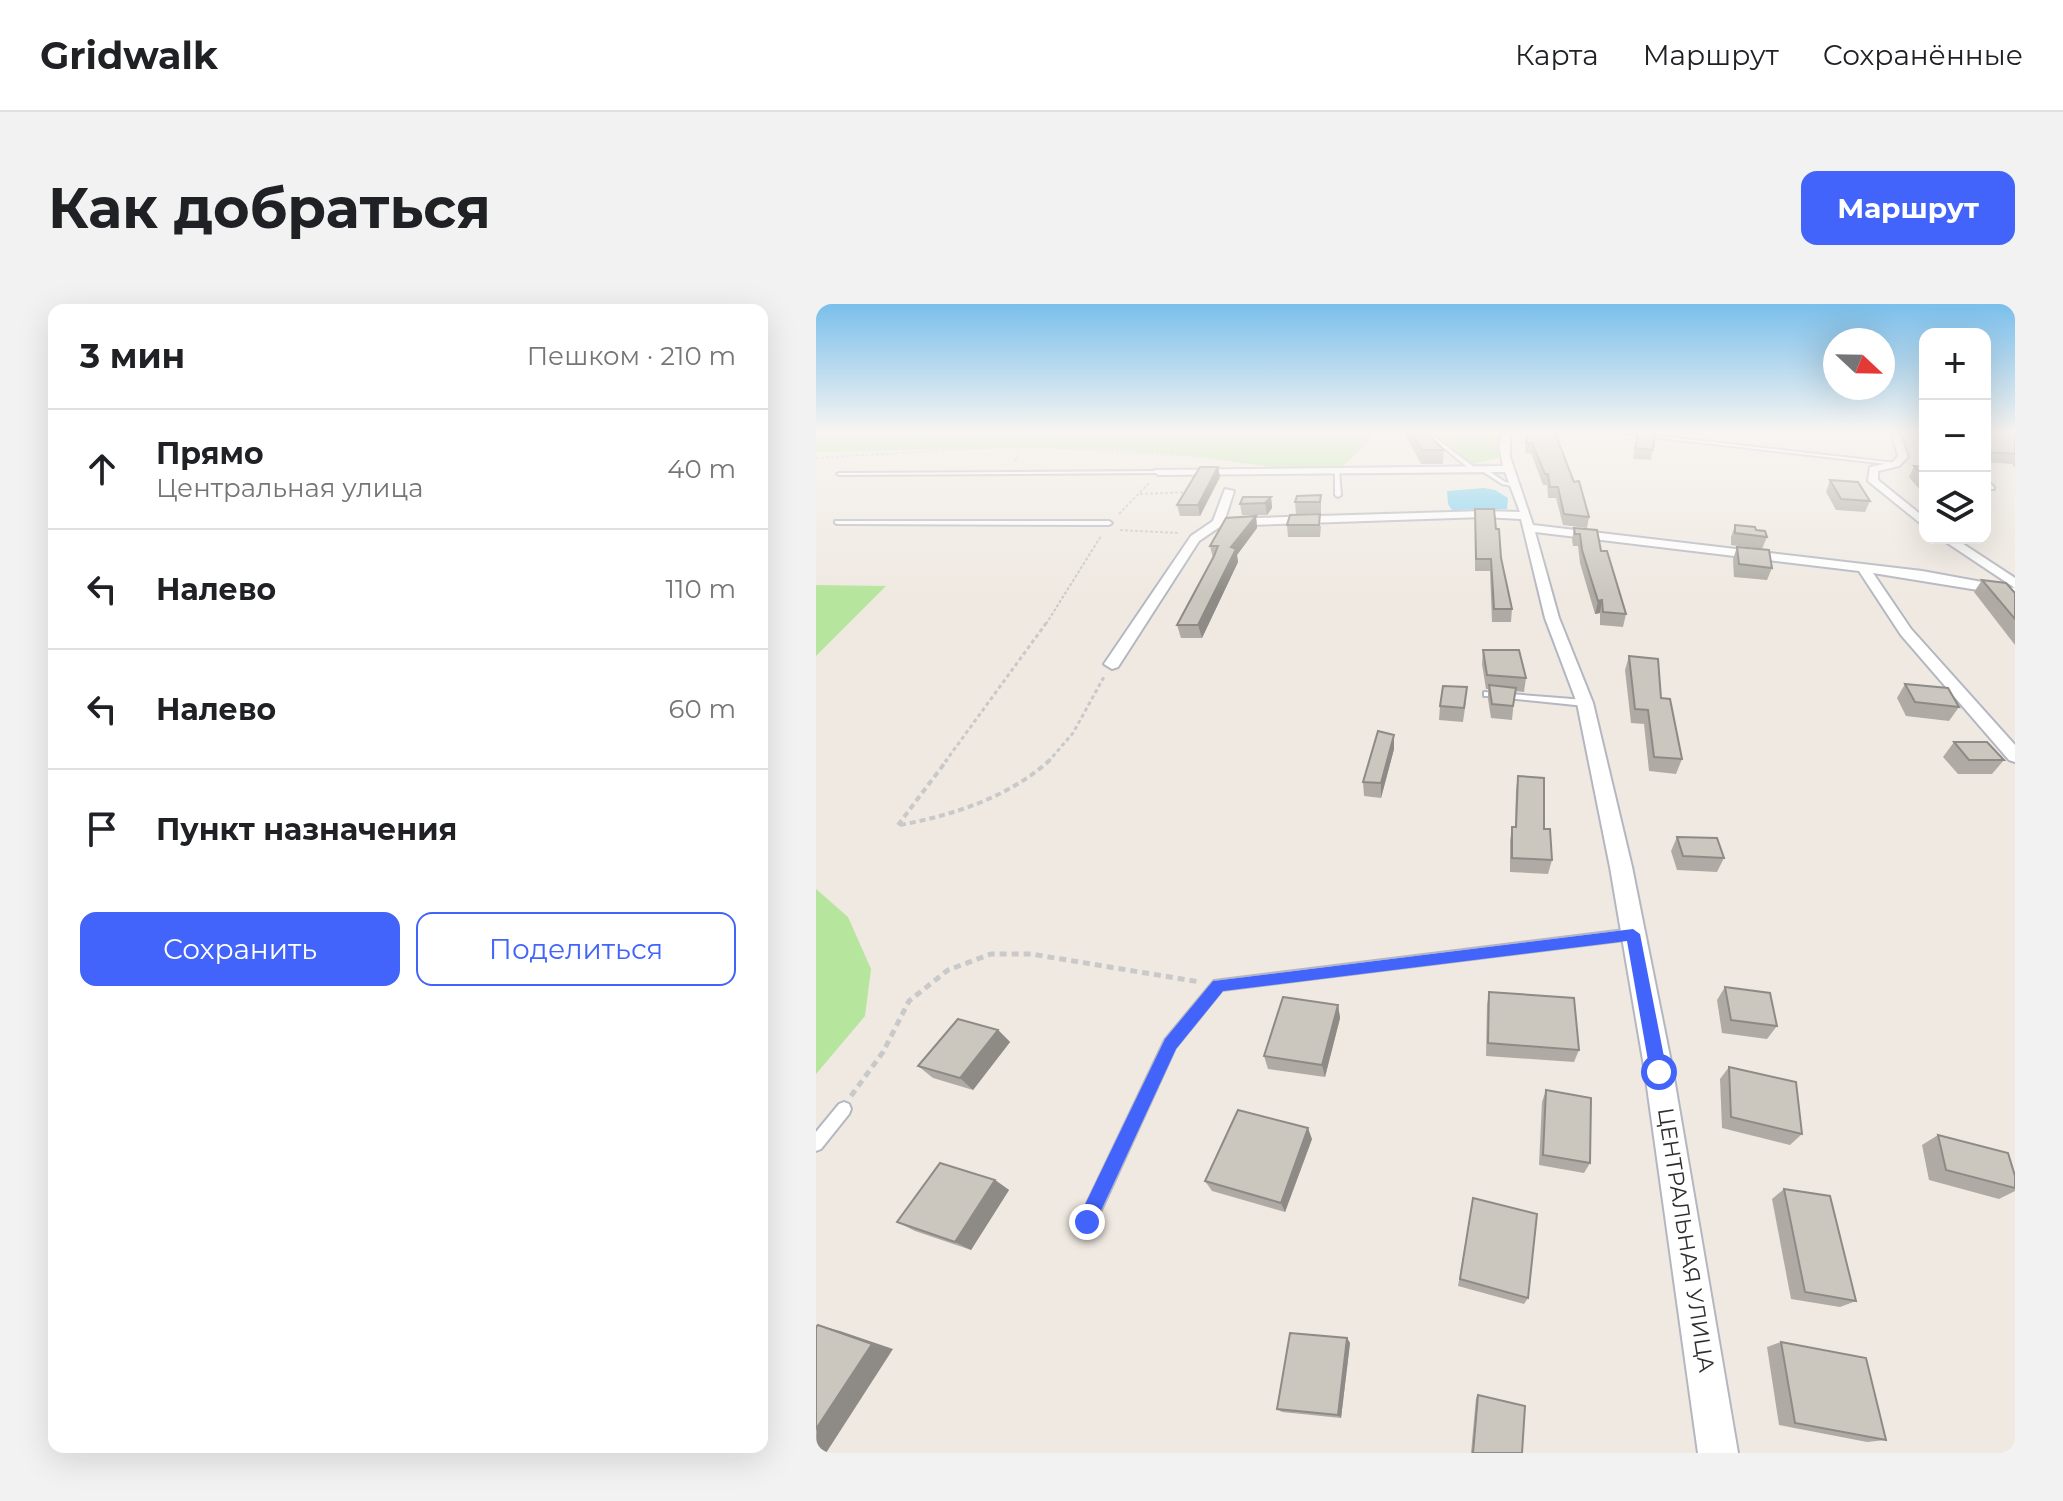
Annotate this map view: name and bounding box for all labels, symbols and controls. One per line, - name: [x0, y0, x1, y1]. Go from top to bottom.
- text: Gridwalk: [40, 32, 218, 79]
- text: Карта: [1515, 38, 1599, 72]
- text: Маршрут: [1643, 38, 1779, 72]
- text: Сохранённые: [1823, 38, 2023, 72]
- button: Маршрут: [1801, 171, 2015, 245]
- text: Как добраться: [48, 174, 491, 242]
- north arrow: [1823, 328, 1895, 400]
- map controls: [1919, 328, 1991, 544]
- button: +: [1919, 328, 1991, 400]
- text: 3 мин: [80, 335, 185, 377]
- text: Пешком · 210 m: [527, 340, 736, 372]
- button: −: [1919, 400, 1991, 472]
- text: Прямо: [156, 435, 264, 472]
- icon: ahead: [80, 447, 124, 491]
- text: 40 m: [667, 453, 736, 485]
- text: Центральная улица: [156, 472, 423, 504]
- button: layers: [1919, 472, 1991, 544]
- icon: left: [80, 567, 124, 611]
- text: Налево: [156, 571, 276, 608]
- text: 110 m: [666, 573, 736, 605]
- icon: left: [80, 687, 124, 731]
- text: Налево: [156, 691, 276, 728]
- text: 60 m: [669, 693, 736, 725]
- icon: arrive: [80, 807, 124, 851]
- text: Пункт назначения: [156, 811, 457, 848]
- button: Сохранить: [80, 912, 400, 986]
- button: Поделиться: [416, 912, 736, 986]
- route start: [1641, 1054, 1677, 1090]
- street label: ЦЕНТРАЛЬНАЯ УЛИЦА: [1652, 1106, 1720, 1375]
- route end: [1069, 1204, 1105, 1240]

